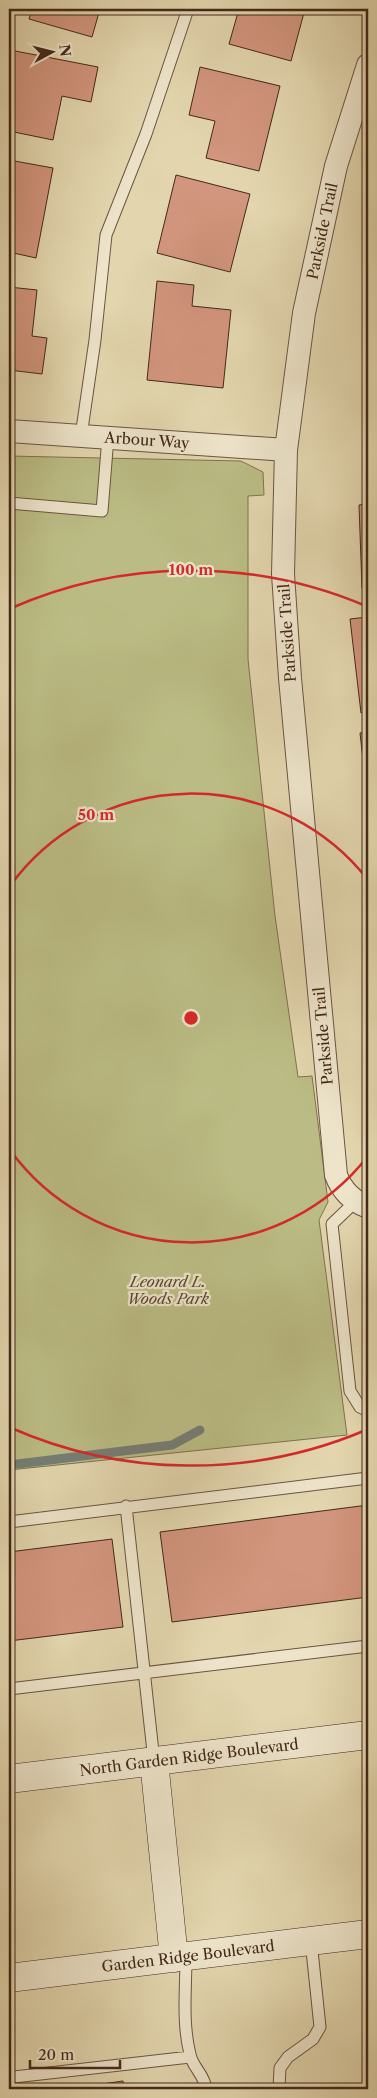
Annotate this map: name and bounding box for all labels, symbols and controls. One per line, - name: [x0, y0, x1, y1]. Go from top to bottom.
- north arrow: [28, 28, 78, 78]
- text: N: [55, 43, 75, 58]
- street label: Parkside Trail: [302, 180, 342, 281]
- street label: Arbour Way: [103, 427, 191, 452]
- text: 100 m: [169, 560, 213, 579]
- street label: Parkside Trail: [274, 583, 300, 683]
- text: 50 m: [78, 805, 114, 824]
- street label: Parkside Trail: [309, 986, 337, 1086]
- centre of rings: [182, 1009, 200, 1027]
- park label: Leonard L. Woods Park: [127, 1272, 209, 1308]
- street label: North Garden Ridge Boulevard: [78, 1734, 300, 1780]
- street label: Garden Ridge Boulevard: [100, 1936, 276, 1976]
- scale bar: [30, 2038, 120, 2070]
- text: 20 m: [38, 2045, 74, 2064]

